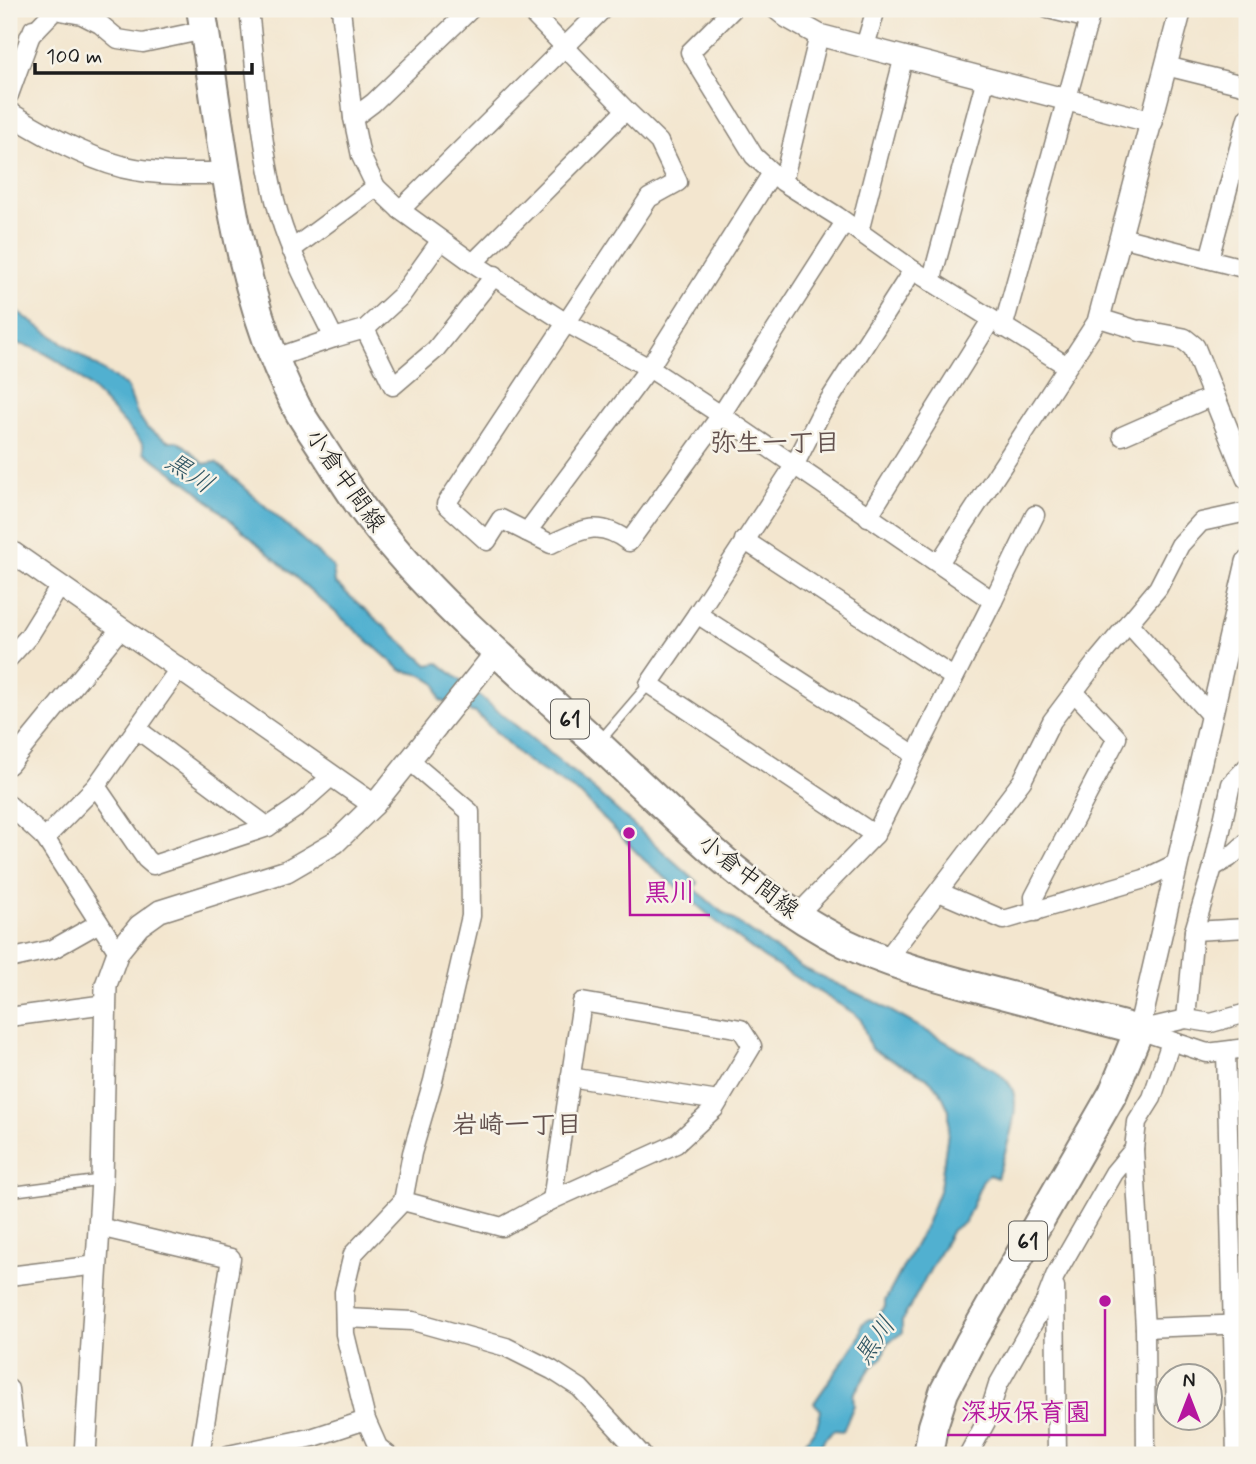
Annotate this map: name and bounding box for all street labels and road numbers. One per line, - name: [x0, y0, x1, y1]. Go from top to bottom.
- street label: 小倉中間線: [298, 423, 392, 539]
- road number: 61: [551, 699, 589, 738]
- street label: 小倉中間線: [691, 828, 805, 926]
- road number: 61: [1009, 1222, 1047, 1260]

